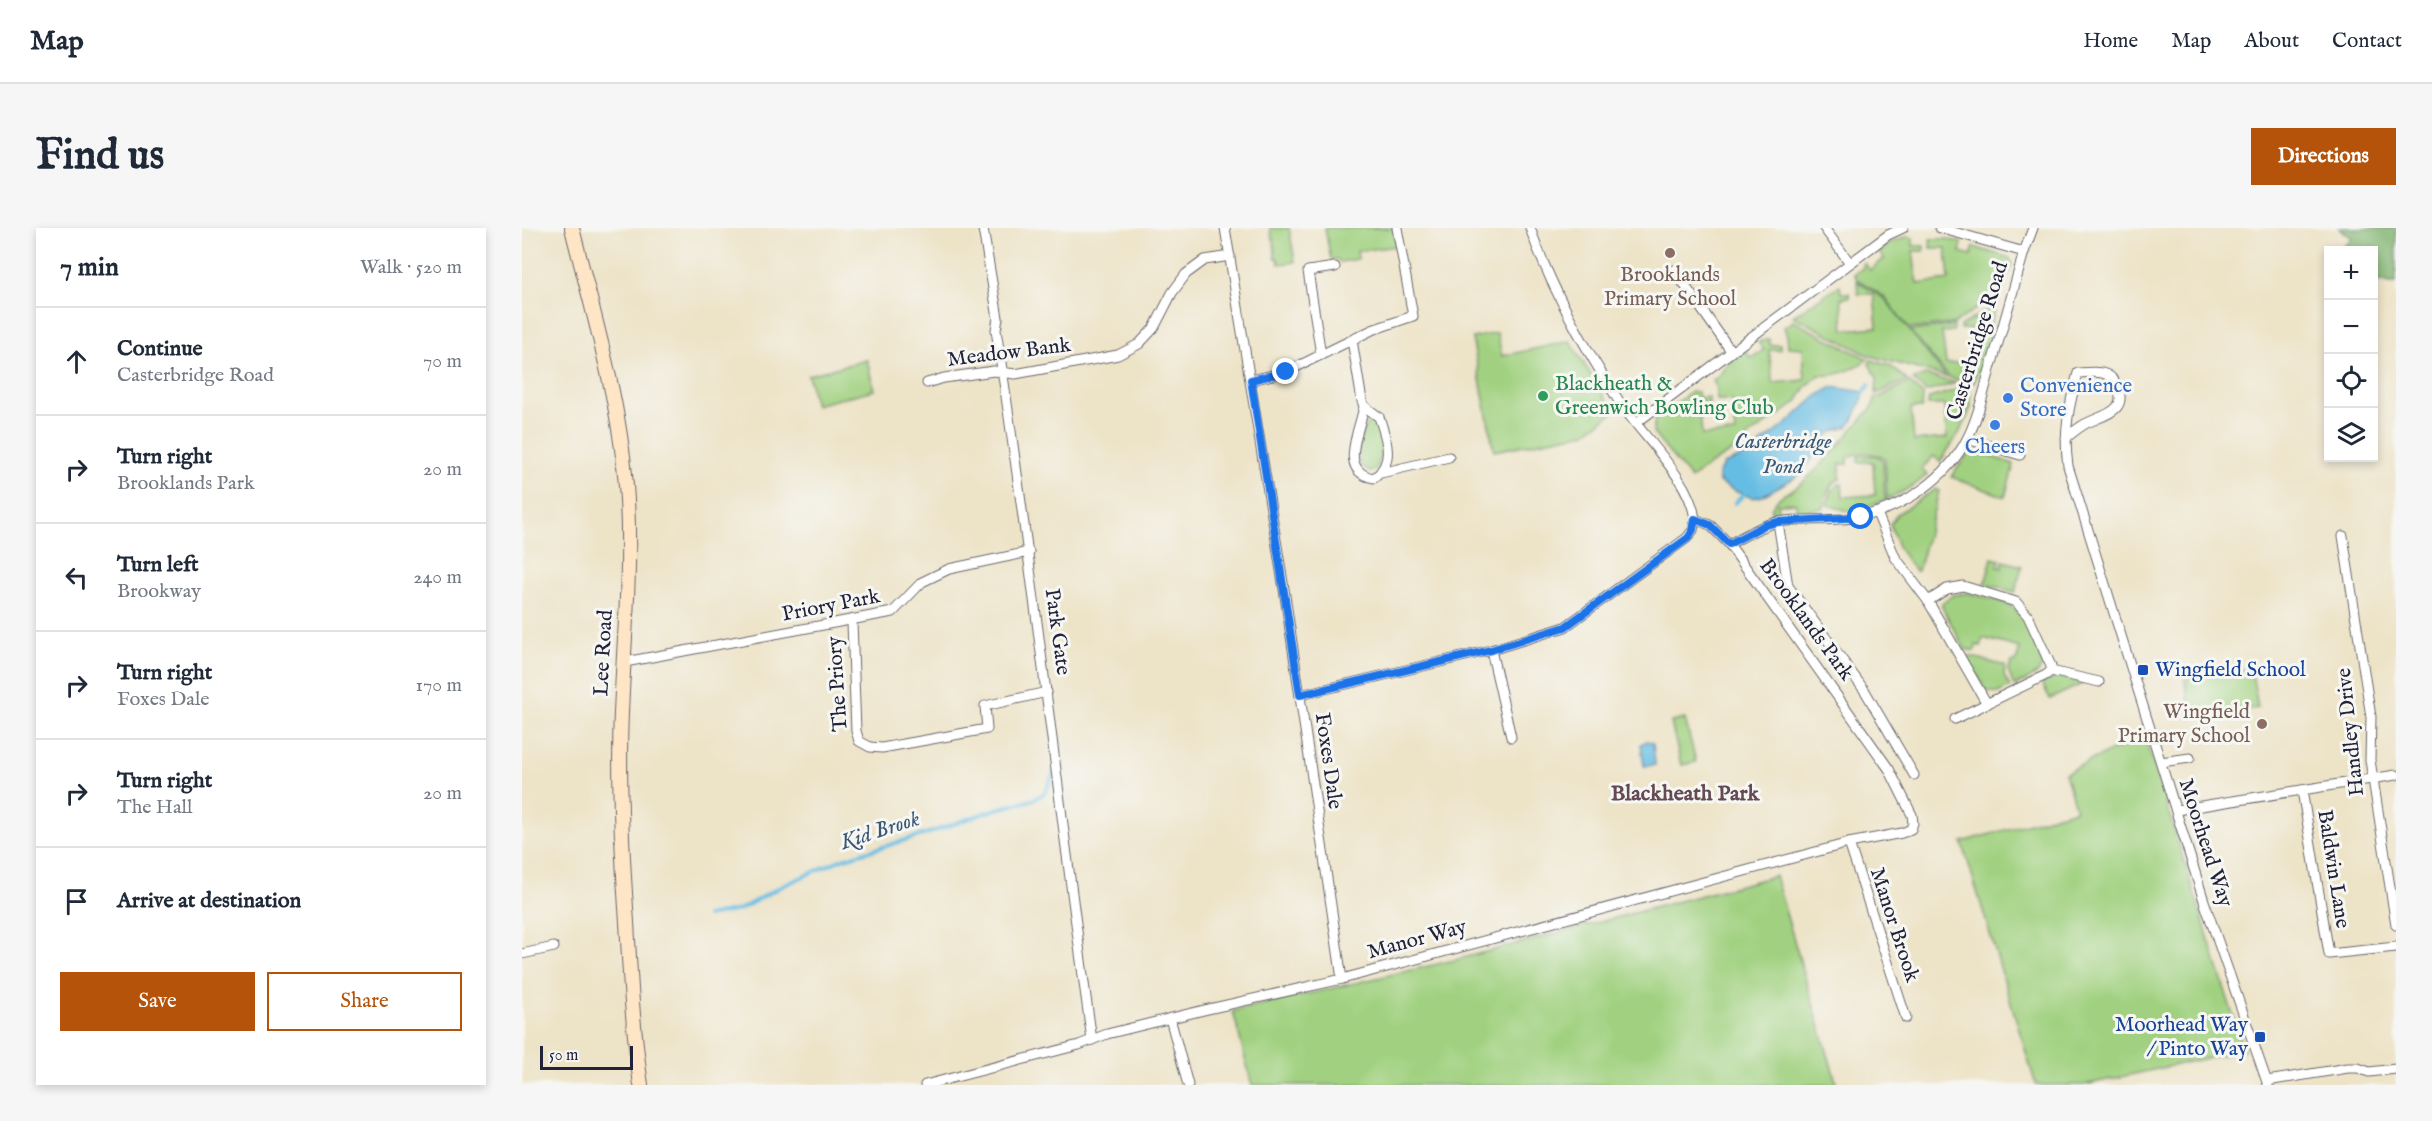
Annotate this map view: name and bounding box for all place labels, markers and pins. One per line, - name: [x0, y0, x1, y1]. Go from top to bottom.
- marker: Brooklands Primary School: [1663, 246, 1677, 260]
- place label: Brooklands Primary School: [1604, 262, 1737, 313]
- place label: Blackheath & Greenwich Bowling Club: [1555, 371, 1774, 422]
- place label: Convenience Store: [2020, 373, 2133, 424]
- marker: Blackheath & Greenwich Bowling Club: [1536, 389, 1550, 403]
- marker: Convenience Store: [2001, 391, 2015, 405]
- marker: Cheers: [1988, 418, 2002, 432]
- place label: Cheers: [1965, 434, 2025, 461]
- place label: Wingfield School: [2155, 657, 2306, 684]
- marker: Wingfield School: [2136, 663, 2150, 677]
- place label: Wingfield Primary School: [2117, 699, 2251, 750]
- marker: Wingfield Primary School: [2255, 717, 2269, 731]
- place label: Moorhead Way / Pinto Way: [2115, 1012, 2249, 1063]
- marker: Moorhead Way / Pinto Way: [2253, 1030, 2267, 1044]

